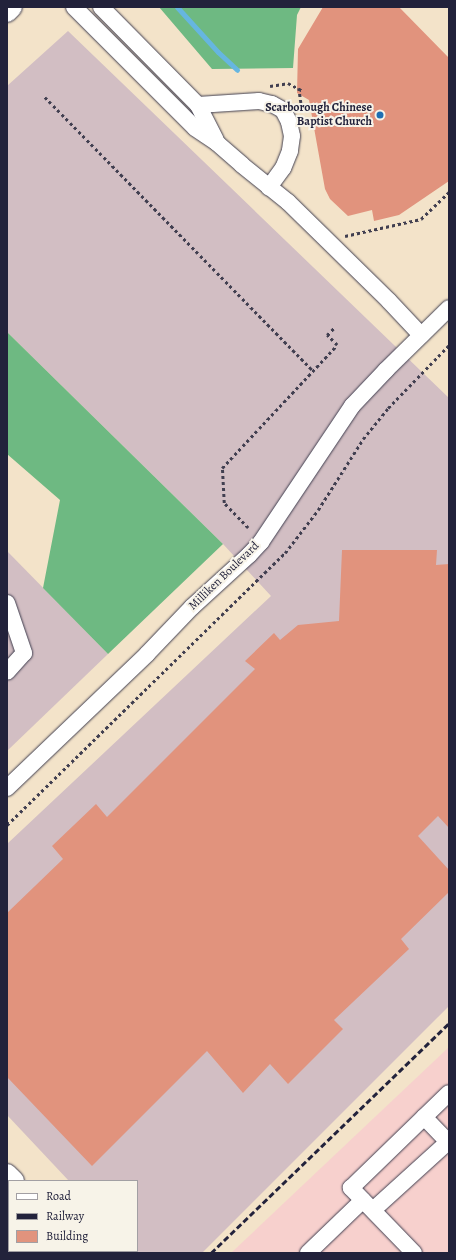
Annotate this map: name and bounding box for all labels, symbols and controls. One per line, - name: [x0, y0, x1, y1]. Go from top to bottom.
- place label: Scarborough Chinese Baptist Church: [265, 101, 372, 129]
- marker: Scarborough Chinese Baptist Church: [375, 110, 385, 120]
- street label: Milliken Boulevard: [186, 539, 262, 613]
- legend: [8, 1180, 138, 1252]
- text: Road: [46, 1188, 71, 1204]
- text: Railway: [46, 1208, 84, 1224]
- text: Building: [46, 1228, 88, 1244]

